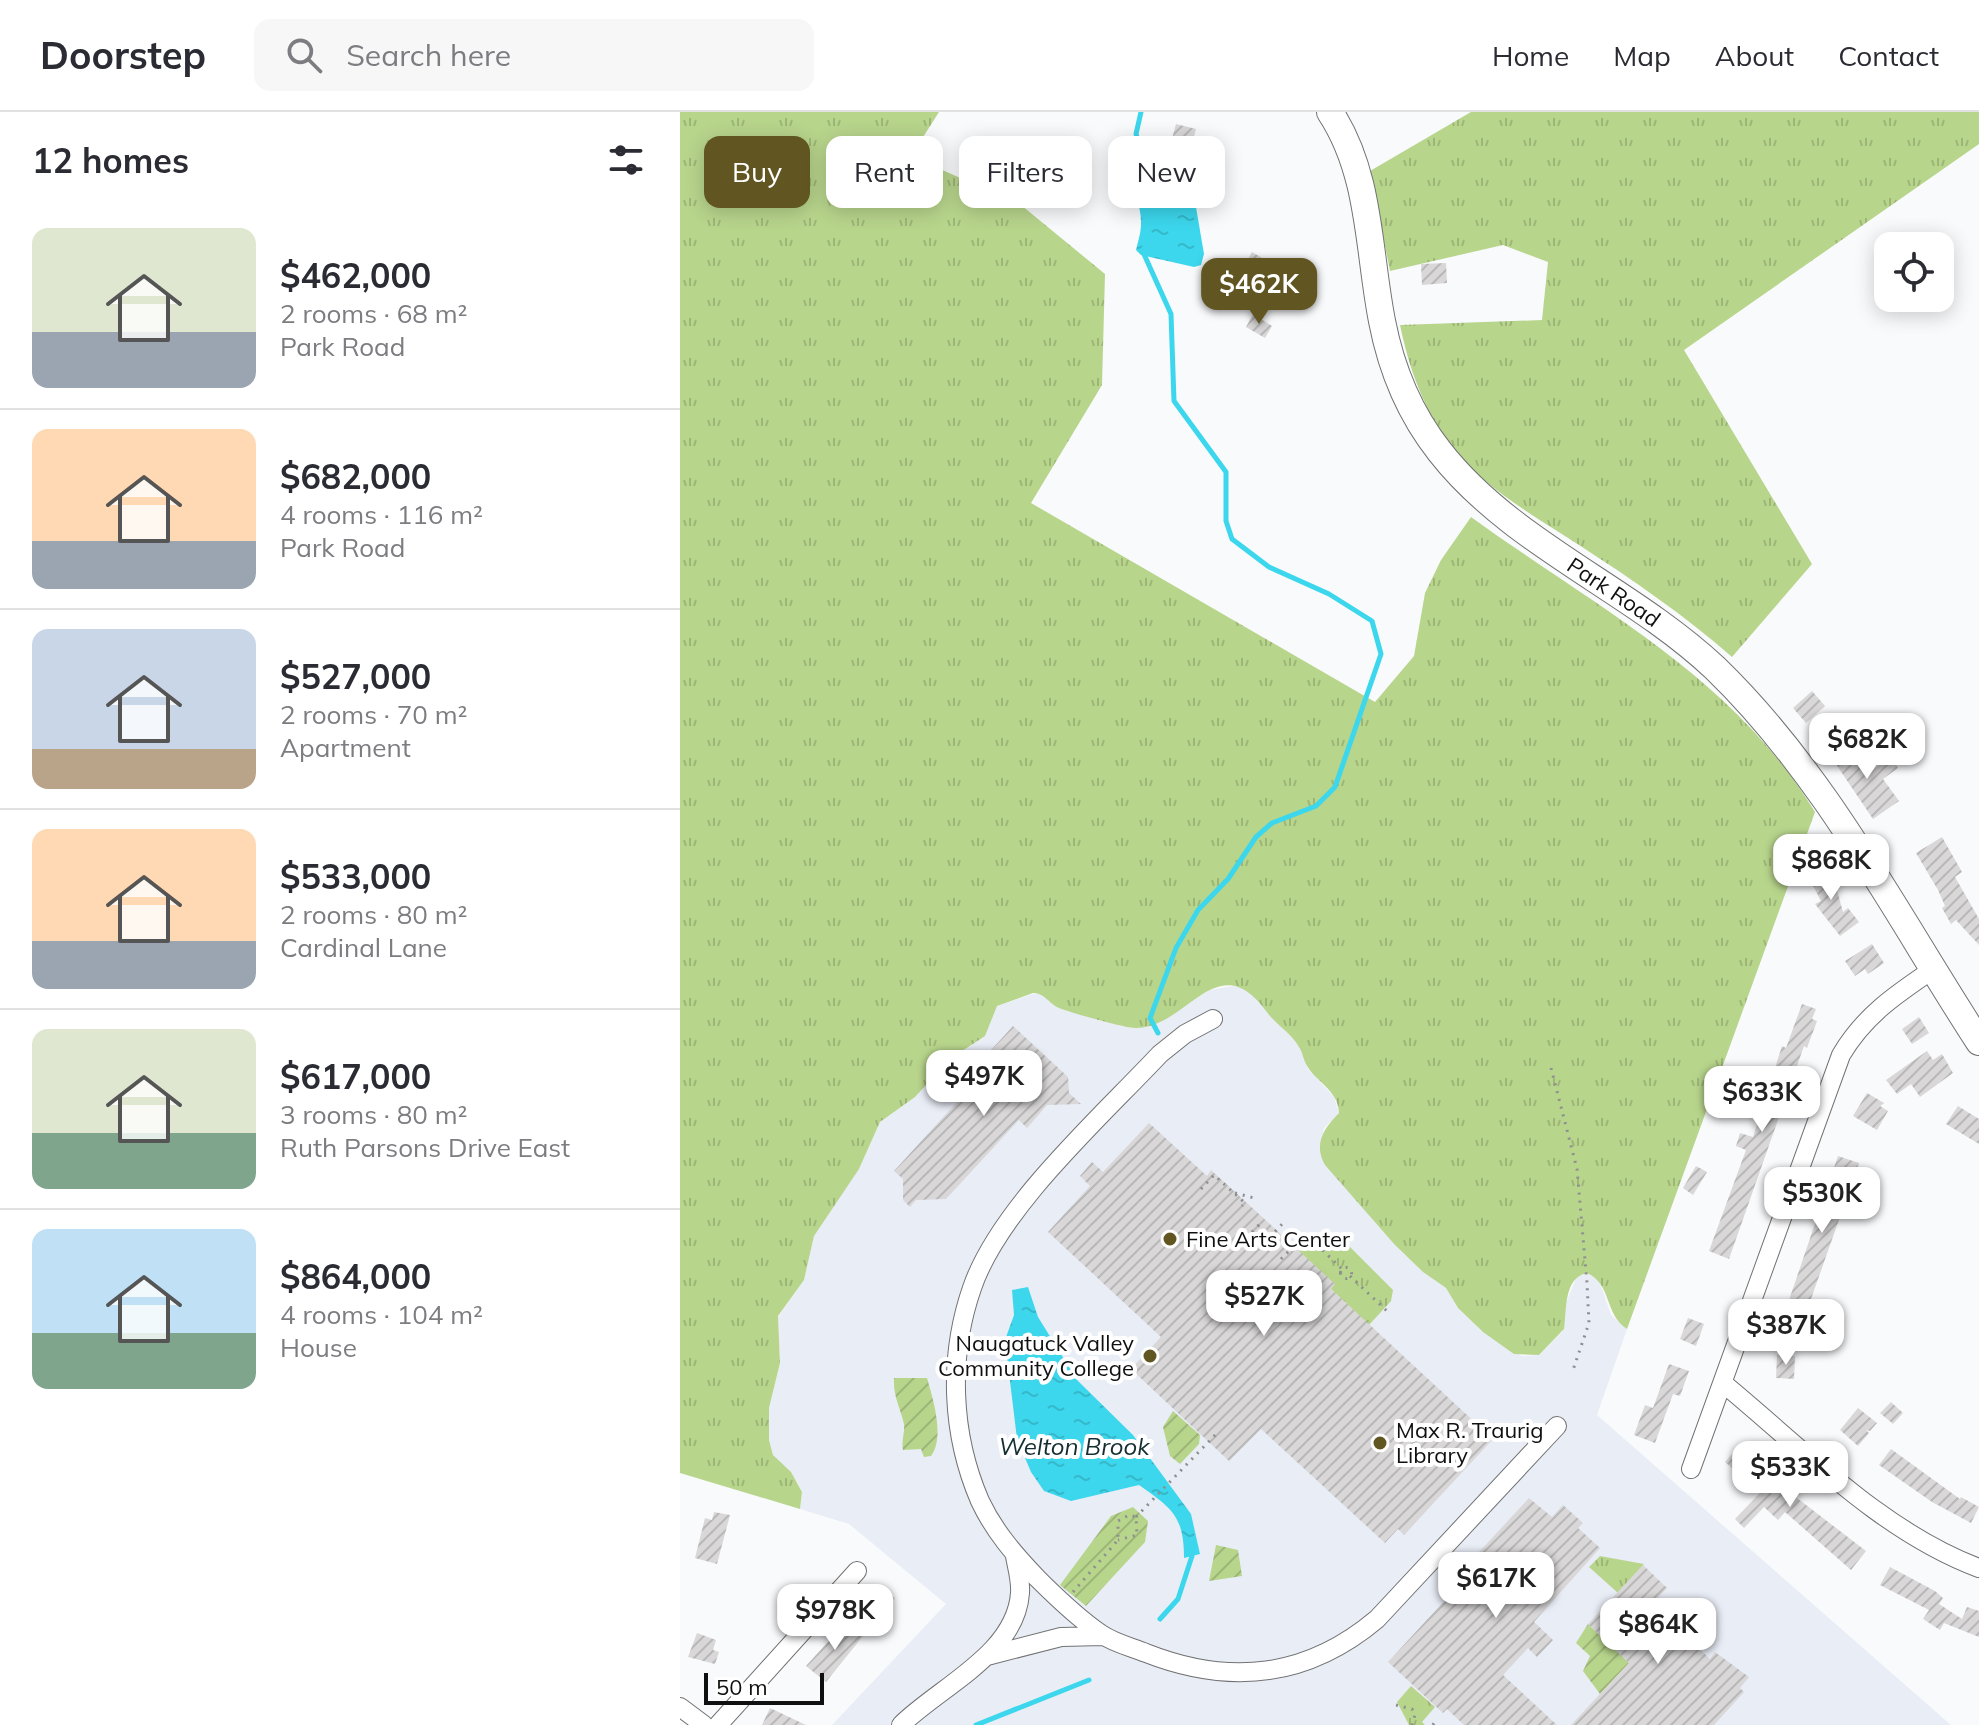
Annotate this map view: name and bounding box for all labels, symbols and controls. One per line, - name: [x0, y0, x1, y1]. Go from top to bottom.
- search box: [254, 19, 814, 91]
- text: Doorstep: [40, 31, 206, 79]
- icon: search: [282, 33, 326, 77]
- text: Search here: [346, 36, 511, 74]
- text: Home: [1492, 38, 1569, 73]
- text: Map: [1613, 38, 1671, 73]
- text: About: [1715, 38, 1794, 73]
- text: Contact: [1838, 38, 1939, 73]
- chip: Buy: [704, 136, 810, 208]
- chip: Rent: [826, 136, 943, 208]
- chip: Filters: [959, 136, 1092, 208]
- chip: New: [1108, 136, 1225, 208]
- icon: filters: [604, 138, 648, 182]
- text: 12 homes: [32, 139, 189, 182]
- map controls: [1874, 232, 1954, 312]
- button: locate: [1874, 232, 1954, 312]
- text: $462,000: [280, 254, 431, 297]
- pin: $462K: [1203, 258, 1315, 326]
- icon: home: [96, 260, 192, 356]
- text: $462K: [1219, 267, 1299, 300]
- text: 2 rooms · 68 m²: [280, 297, 467, 330]
- text: Park Road: [280, 330, 405, 363]
- text: $682,000: [280, 455, 431, 498]
- icon: home: [96, 461, 192, 557]
- text: 4 rooms · 116 m²: [280, 498, 483, 531]
- text: Park Road: [280, 531, 405, 564]
- street label: Park Road: [1562, 551, 1666, 633]
- text: $527,000: [280, 655, 431, 698]
- icon: home: [96, 661, 192, 757]
- text: 2 rooms · 70 m²: [280, 698, 467, 731]
- pin: $682K: [1811, 713, 1923, 781]
- text: $682K: [1827, 722, 1907, 755]
- text: Apartment: [280, 731, 411, 764]
- pin: $868K: [1775, 834, 1887, 902]
- text: $868K: [1791, 843, 1871, 876]
- text: $533,000: [280, 855, 431, 898]
- icon: home: [96, 861, 192, 957]
- text: 2 rooms · 80 m²: [280, 898, 467, 931]
- text: Cardinal Lane: [280, 931, 447, 964]
- pin: $497K: [928, 1050, 1040, 1118]
- text: $617,000: [280, 1055, 431, 1098]
- text: $497K: [944, 1059, 1024, 1092]
- icon: home: [96, 1061, 192, 1157]
- pin: $633K: [1706, 1066, 1818, 1134]
- text: $633K: [1722, 1075, 1802, 1108]
- text: 3 rooms · 80 m²: [280, 1098, 467, 1131]
- text: Ruth Parsons Drive East: [280, 1131, 570, 1164]
- pin: $530K: [1766, 1167, 1878, 1235]
- text: $530K: [1782, 1176, 1862, 1209]
- place label: Fine Arts Center: [1186, 1225, 1350, 1253]
- marker: Fine Arts Center: [1161, 1230, 1179, 1248]
- text: $864,000: [280, 1255, 431, 1298]
- icon: home: [96, 1261, 192, 1357]
- pin: $527K: [1208, 1270, 1320, 1338]
- text: $527K: [1224, 1279, 1304, 1312]
- text: 4 rooms · 104 m²: [280, 1298, 483, 1331]
- pin: $387K: [1730, 1299, 1842, 1367]
- text: $387K: [1746, 1308, 1826, 1341]
- place label: Naugatuck Valley Community College: [938, 1329, 1134, 1382]
- text: House: [280, 1331, 357, 1364]
- marker: Naugatuck Valley Community College: [1141, 1347, 1159, 1365]
- place label: Max R. Traurig Library: [1396, 1416, 1544, 1469]
- water label: Welton Brook: [998, 1431, 1150, 1461]
- marker: Max R. Traurig Library: [1371, 1434, 1389, 1452]
- pin: $533K: [1734, 1441, 1846, 1509]
- text: $533K: [1750, 1450, 1830, 1483]
- pin: $617K: [1440, 1552, 1552, 1620]
- text: $617K: [1456, 1561, 1536, 1594]
- pin: $978K: [779, 1584, 891, 1652]
- text: $978K: [795, 1593, 875, 1626]
- pin: $864K: [1602, 1598, 1714, 1666]
- text: $864K: [1618, 1607, 1698, 1640]
- scale bar: [704, 1669, 824, 1705]
- text: 50 m: [716, 1673, 767, 1701]

